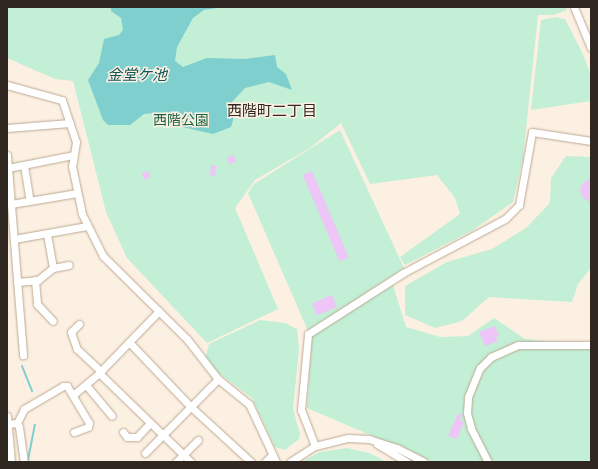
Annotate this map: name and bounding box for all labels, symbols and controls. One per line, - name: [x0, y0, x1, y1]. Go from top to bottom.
- water label: 金堂ケ池: [107, 66, 167, 84]
- district label: 西階町二丁目: [227, 102, 317, 120]
- park label: 西階公園: [153, 112, 209, 128]

